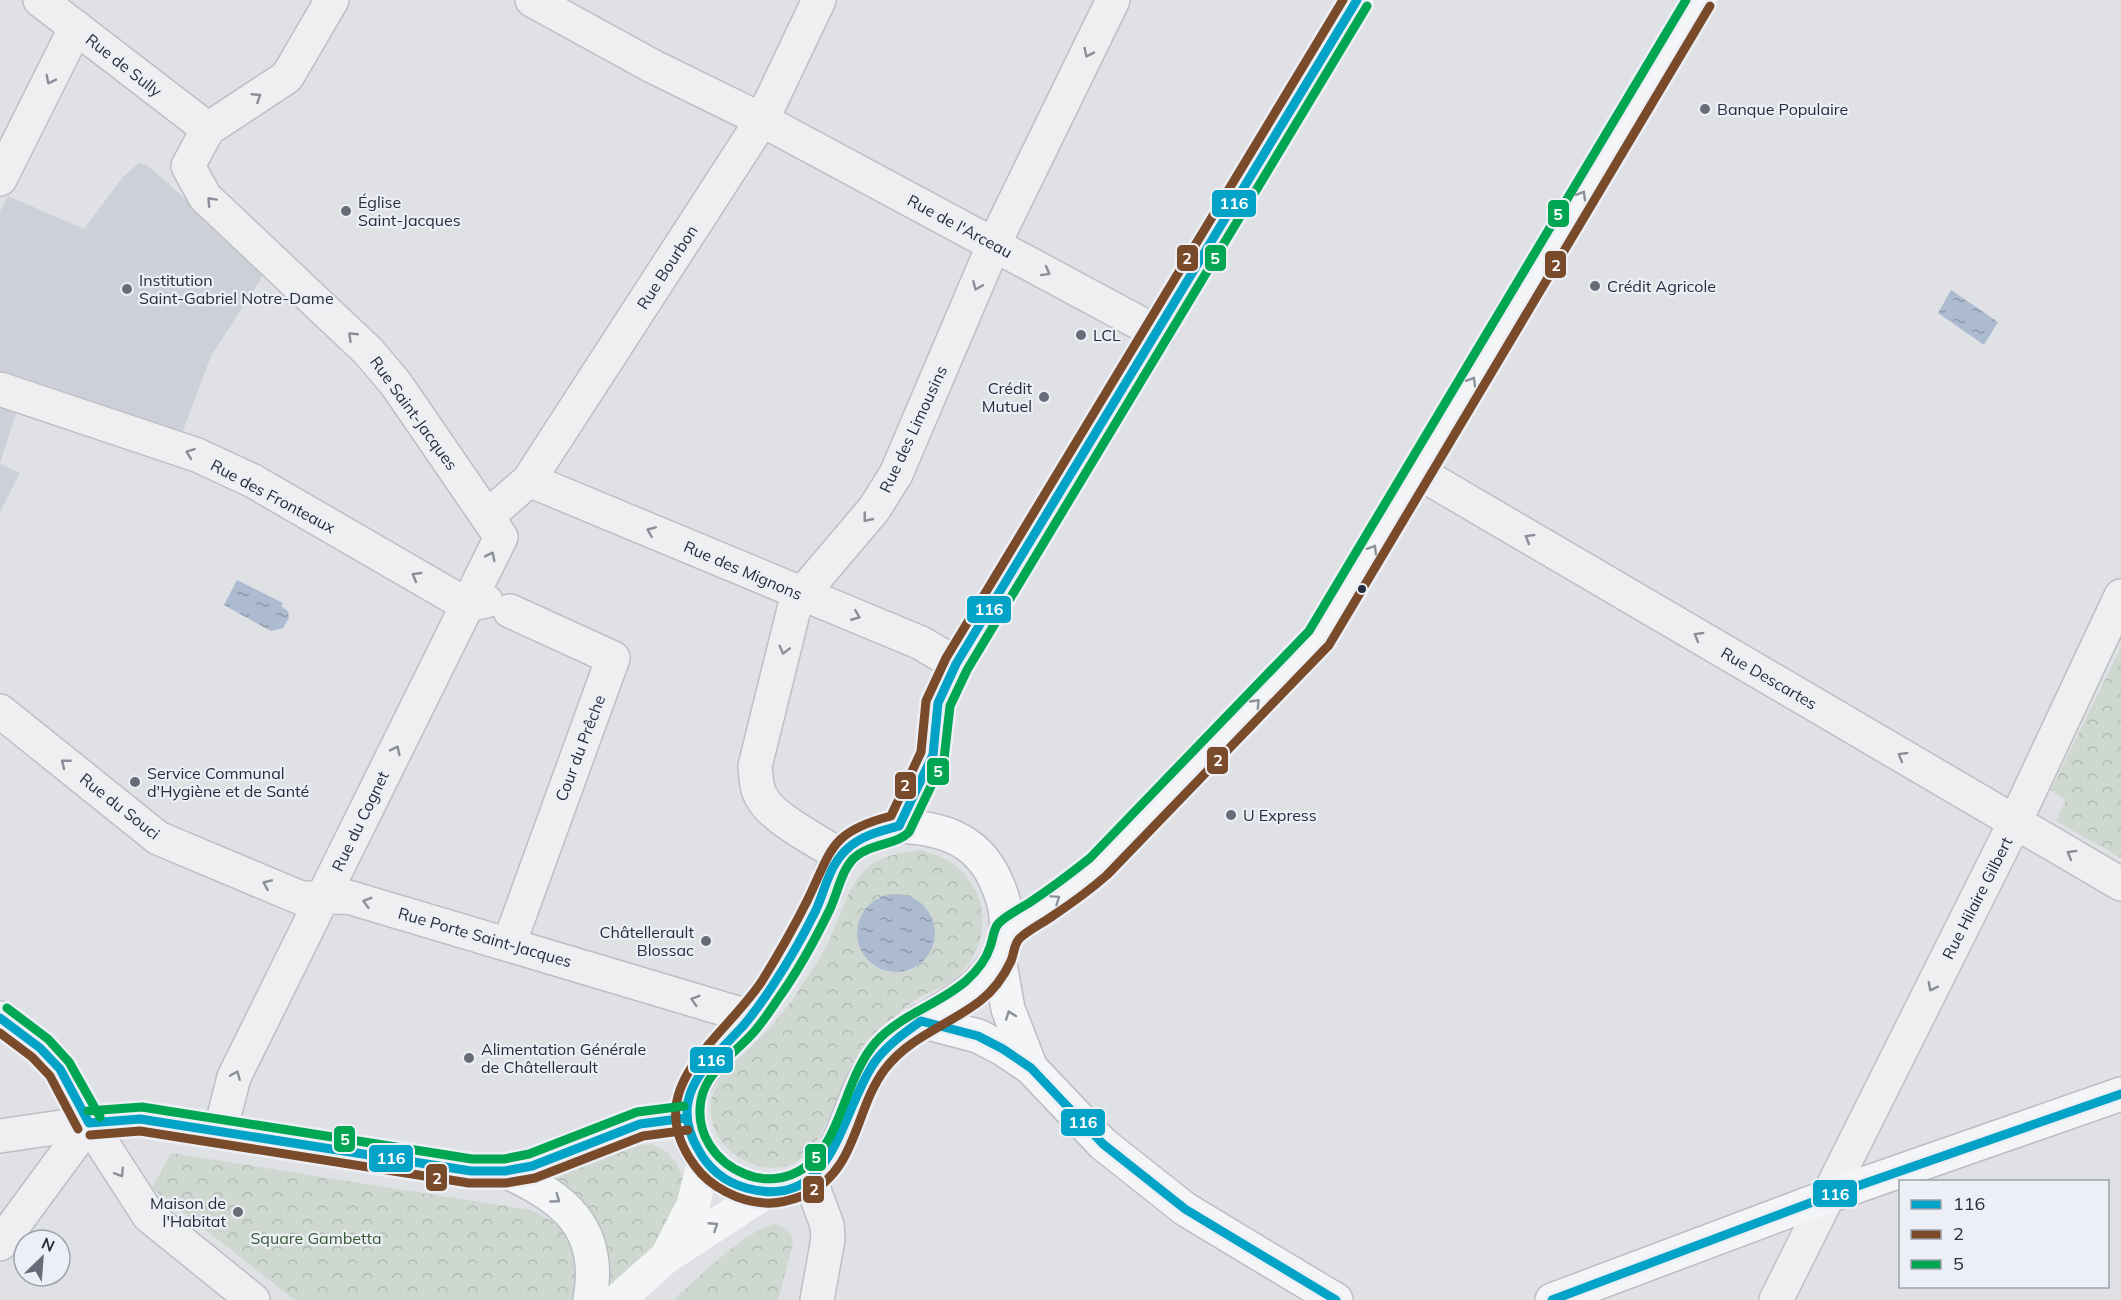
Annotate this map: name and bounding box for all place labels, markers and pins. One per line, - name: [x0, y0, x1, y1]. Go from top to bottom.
- place label: Banque Populaire: [1717, 99, 1848, 119]
- marker: Banque Populaire: [1698, 102, 1712, 116]
- place label: Église Saint-Jacques: [358, 192, 461, 230]
- marker: Église Saint-Jacques: [339, 204, 353, 218]
- place label: Institution Saint-Gabriel Notre-Dame: [139, 270, 334, 308]
- place label: Crédit Agricole: [1607, 276, 1716, 296]
- marker: Crédit Agricole: [1588, 279, 1602, 293]
- marker: Institution Saint-Gabriel Notre-Dame: [120, 282, 134, 296]
- place label: LCL: [1093, 325, 1121, 345]
- marker: LCL: [1074, 328, 1088, 342]
- place label: Crédit Mutuel: [982, 378, 1032, 416]
- marker: Crédit Mutuel: [1037, 390, 1051, 404]
- unlabelled marker: [1356, 583, 1368, 595]
- place label: Service Communal d'Hygiène et de Santé: [147, 763, 309, 801]
- marker: Service Communal d'Hygiène et de Santé: [128, 775, 142, 789]
- place label: U Express: [1243, 805, 1317, 825]
- marker: U Express: [1224, 808, 1238, 822]
- place label: Châtellerault Blossac: [600, 922, 694, 960]
- marker: Châtellerault Blossac: [699, 934, 713, 948]
- place label: Alimentation Générale de Châtellerault: [481, 1039, 646, 1077]
- marker: Alimentation Générale de Châtellerault: [462, 1051, 476, 1065]
- place label: Maison de l'Habitat: [150, 1193, 226, 1231]
- marker: Maison de l'Habitat: [231, 1205, 245, 1219]

